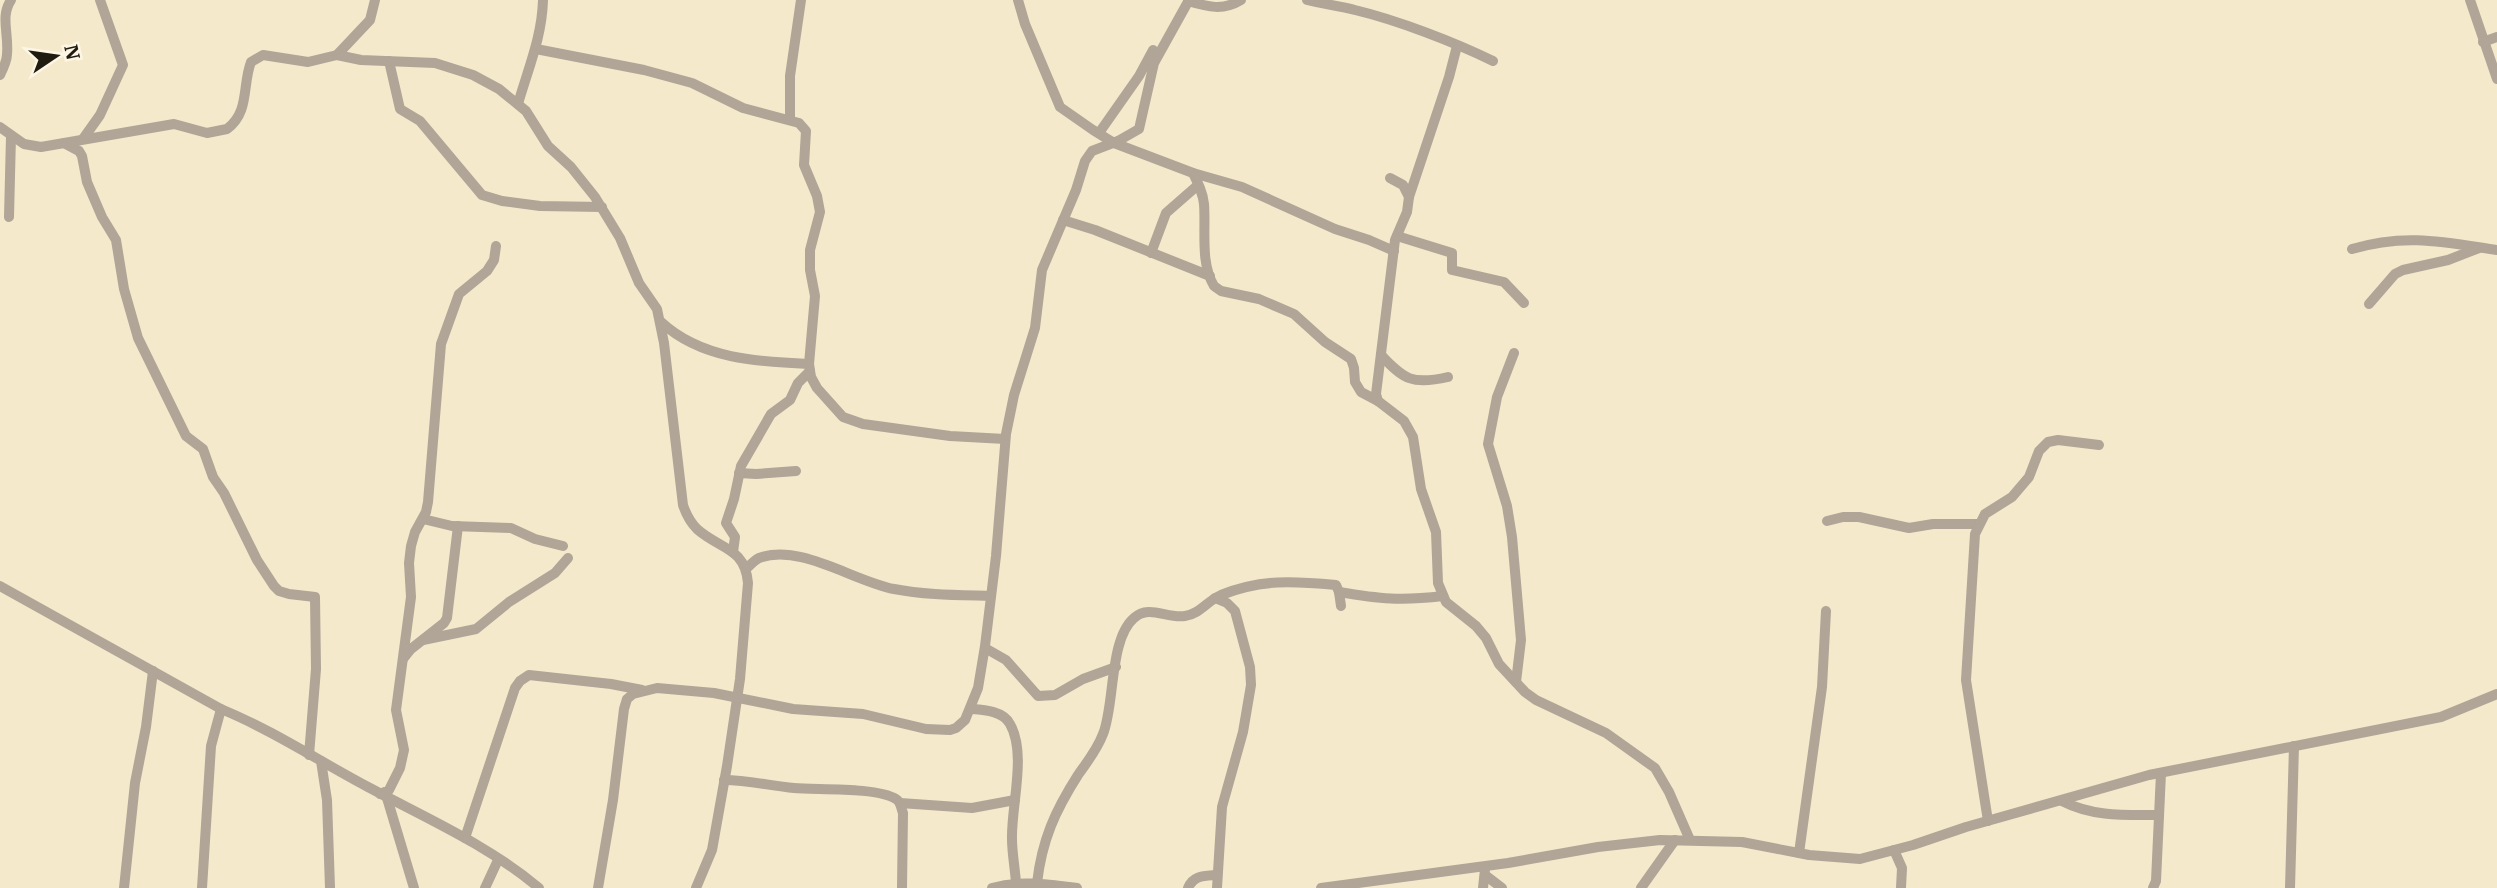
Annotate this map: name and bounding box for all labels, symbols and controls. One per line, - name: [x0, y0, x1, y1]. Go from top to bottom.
- north arrow: [21, 21, 91, 91]
- text: N: [59, 42, 86, 62]

